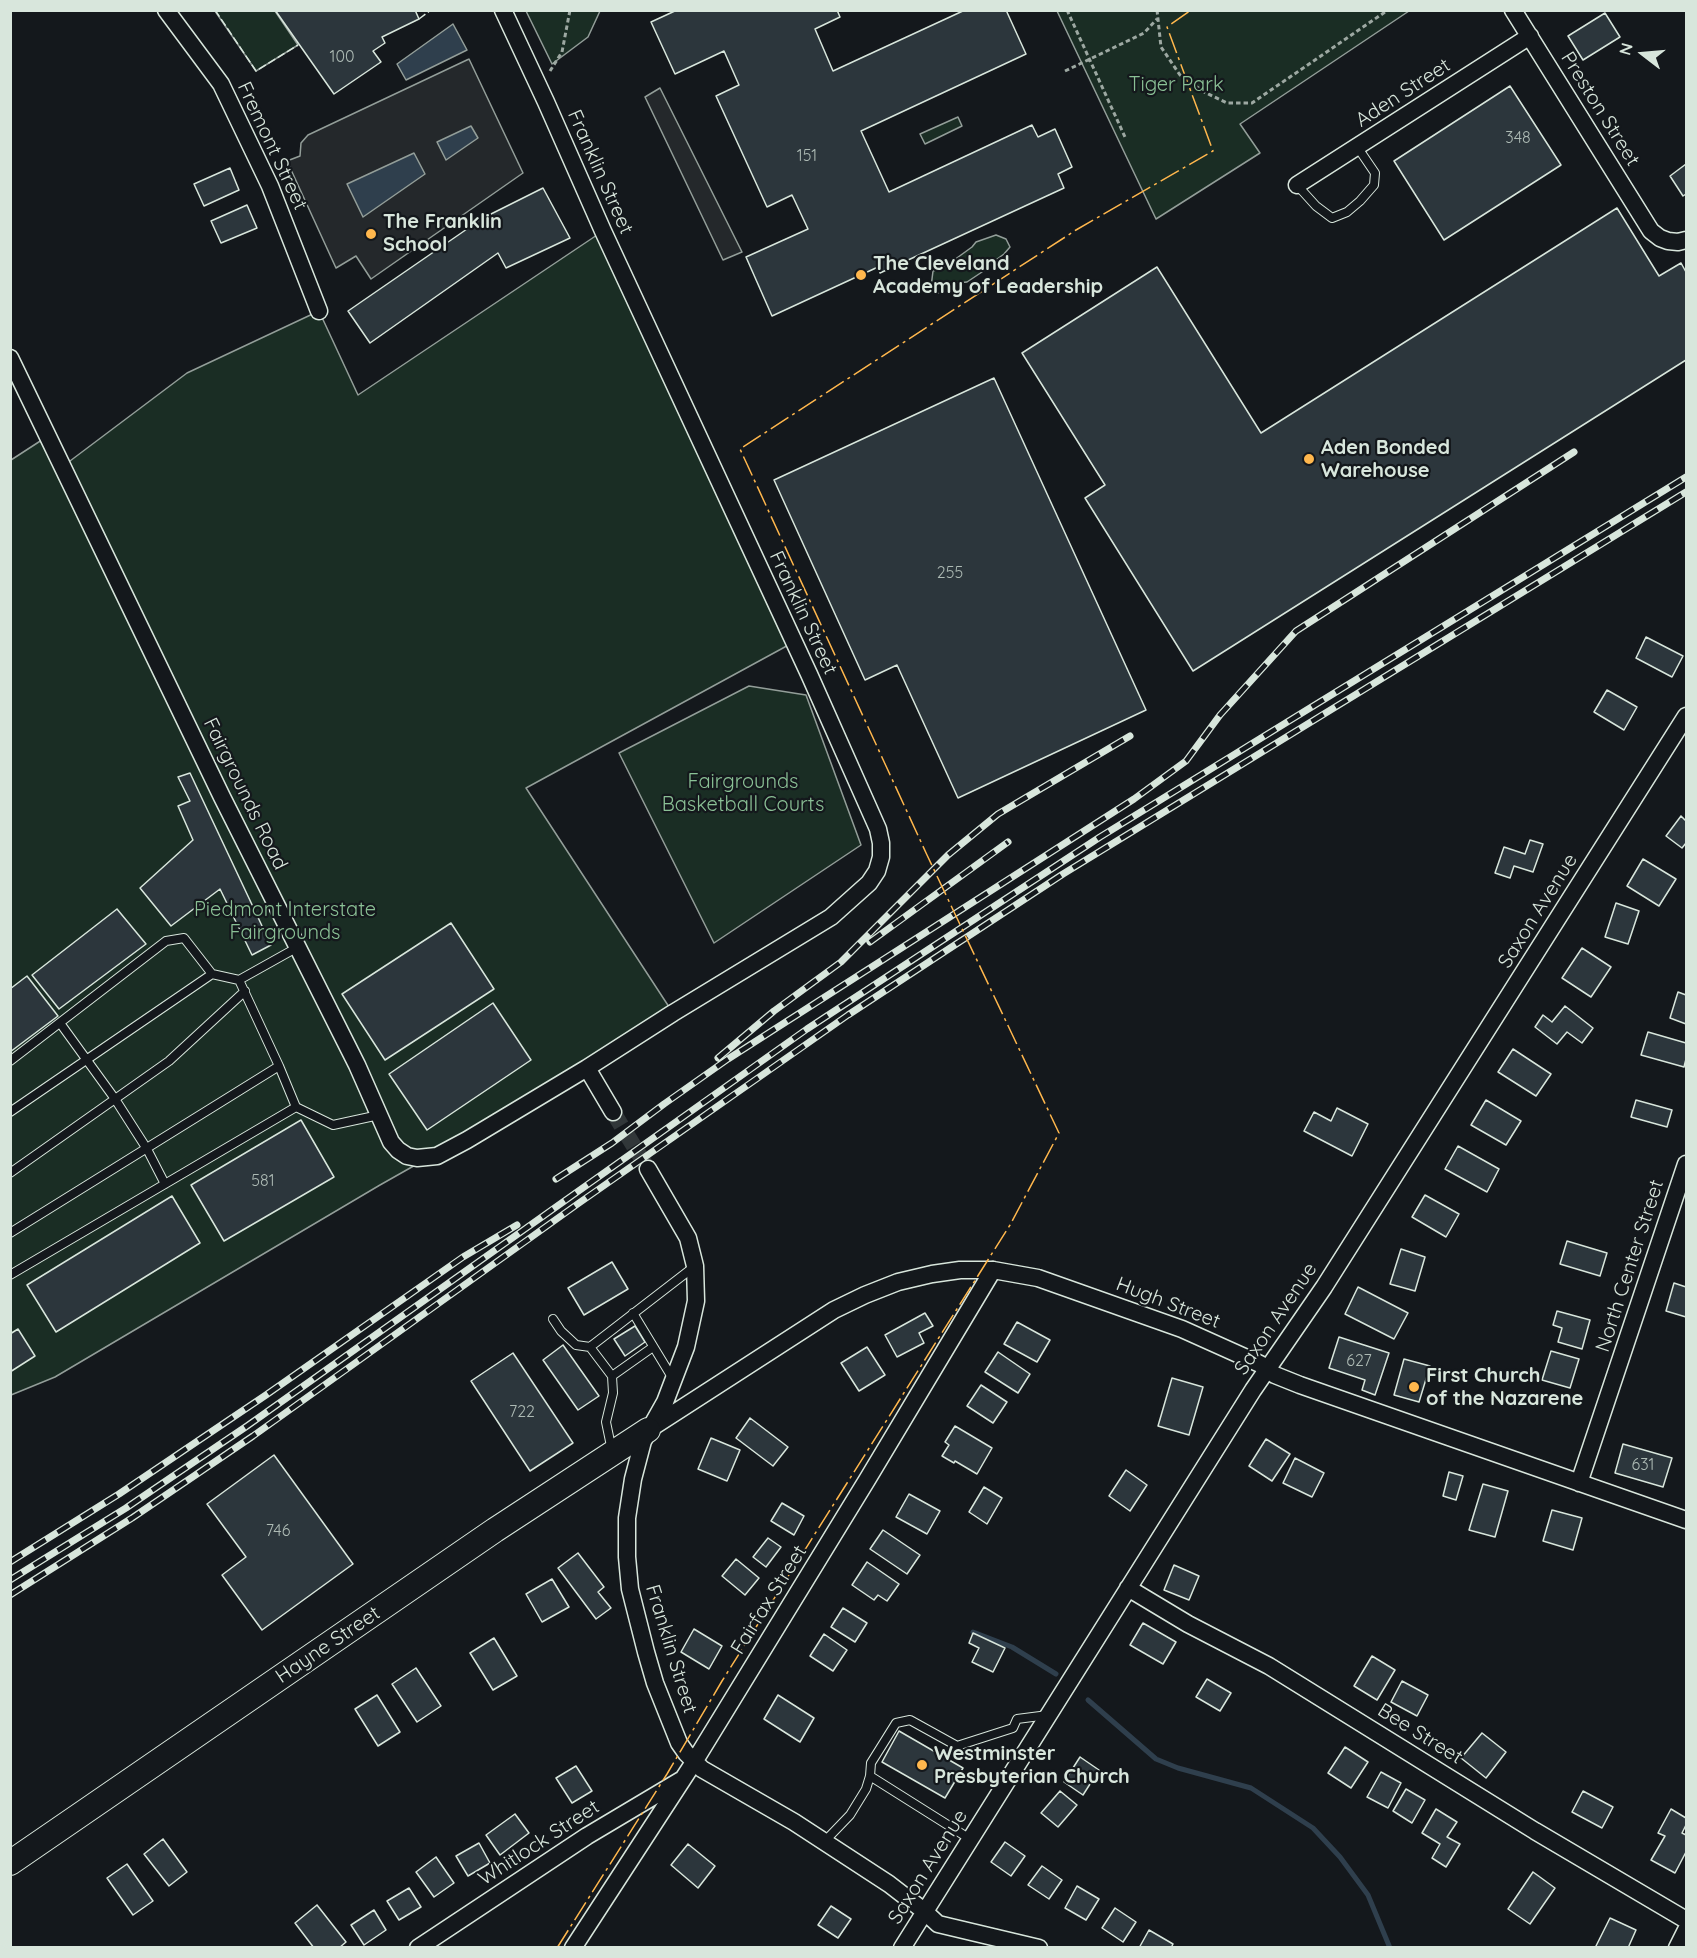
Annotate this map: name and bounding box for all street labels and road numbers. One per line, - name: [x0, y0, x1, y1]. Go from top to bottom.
- street label: Preston Street: [1555, 47, 1645, 171]
- street label: Aden Street: [1351, 54, 1455, 132]
- street label: Fremont Street: [232, 78, 312, 214]
- street label: Franklin Street: [562, 106, 638, 238]
- street label: Franklin Street: [764, 547, 842, 679]
- street label: Fairgrounds Road: [198, 714, 292, 874]
- street label: Saxon Avenue: [1493, 849, 1583, 973]
- street label: North Center Street: [1591, 1177, 1669, 1355]
- street label: Saxon Avenue: [1230, 1258, 1322, 1380]
- street label: Hugh Street: [1113, 1272, 1223, 1334]
- street label: Fairfax Street: [726, 1541, 812, 1659]
- street label: Franklin Street: [640, 1582, 702, 1716]
- street label: Hayne Street: [271, 1601, 385, 1689]
- street label: Bee Street: [1373, 1698, 1467, 1770]
- street label: Whitlock Street: [474, 1795, 604, 1891]
- street label: Saxon Avenue: [883, 1805, 973, 1929]

